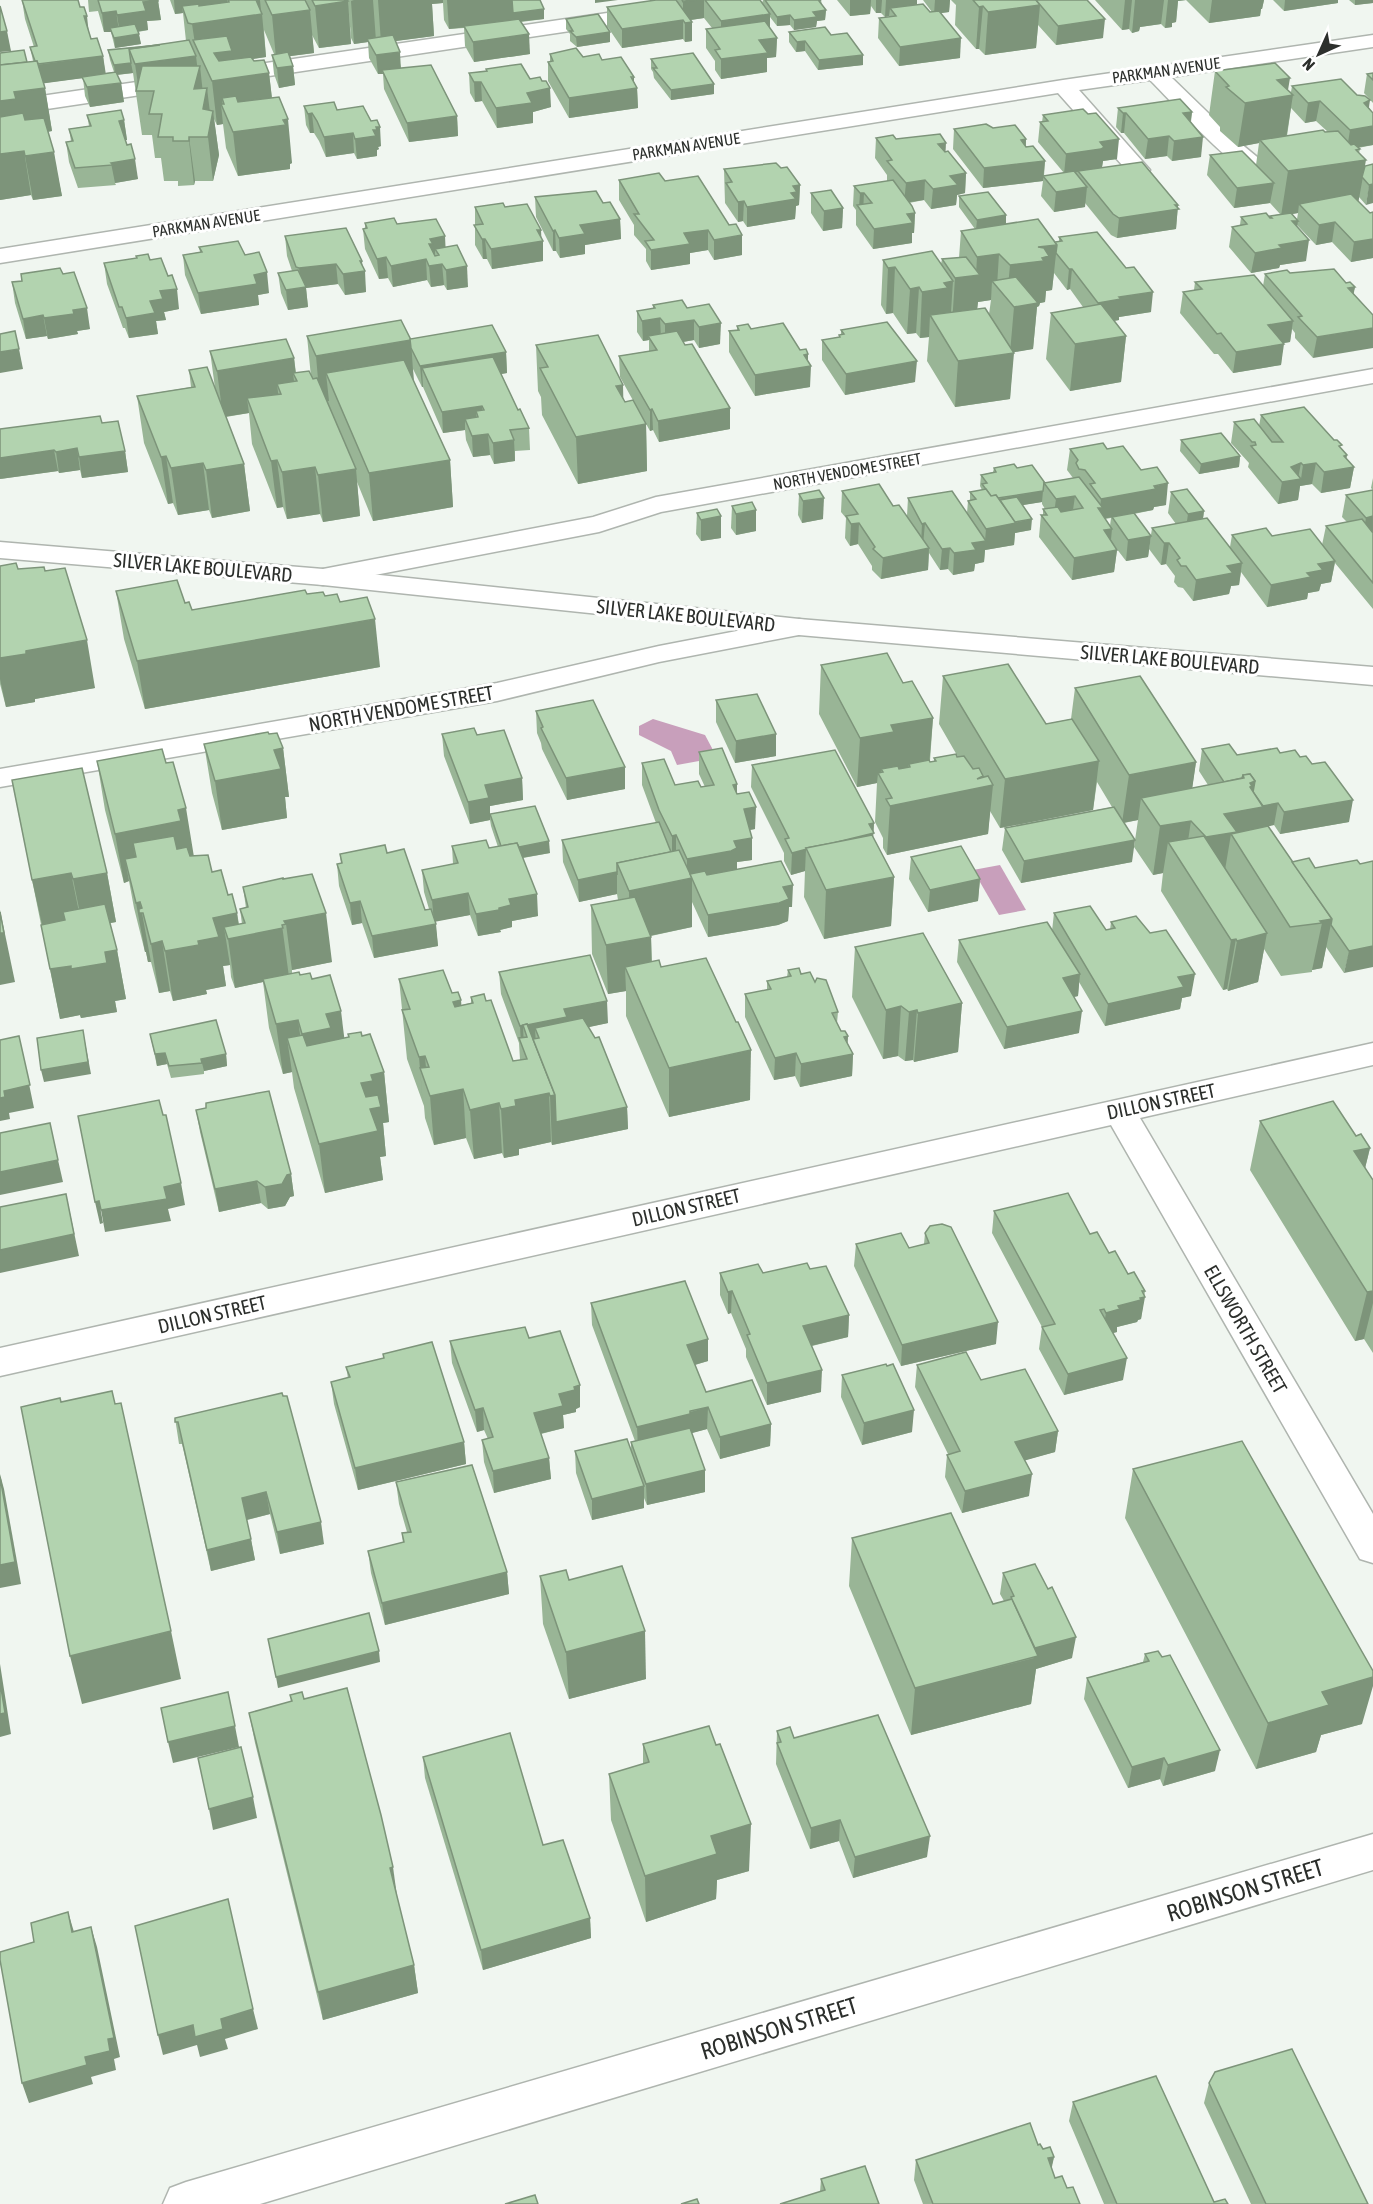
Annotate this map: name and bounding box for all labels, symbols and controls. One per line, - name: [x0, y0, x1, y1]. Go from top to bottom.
- north arrow: [1289, 24, 1349, 84]
- street label: PARKMAN AVENUE: [1111, 53, 1221, 86]
- text: N: [1299, 55, 1318, 74]
- street label: PARKMAN AVENUE: [631, 129, 741, 163]
- street label: PARKMAN AVENUE: [151, 206, 261, 240]
- street label: NORTH VENDOME STREET: [772, 449, 922, 493]
- street label: SILVER LAKE BOULEVARD: [113, 548, 293, 586]
- street label: SILVER LAKE BOULEVARD: [596, 594, 776, 636]
- street label: SILVER LAKE BOULEVARD: [1080, 640, 1260, 678]
- street label: NORTH VENDOME STREET: [307, 680, 495, 736]
- street label: DILLON STREET: [1105, 1078, 1218, 1124]
- street label: DILLON STREET: [630, 1183, 743, 1231]
- street label: ELLSWORTH STREET: [1200, 1261, 1292, 1398]
- street label: DILLON STREET: [156, 1290, 269, 1338]
- street label: ROBINSON STREET: [1163, 1853, 1327, 1927]
- street label: ROBINSON STREET: [697, 1991, 861, 2065]

